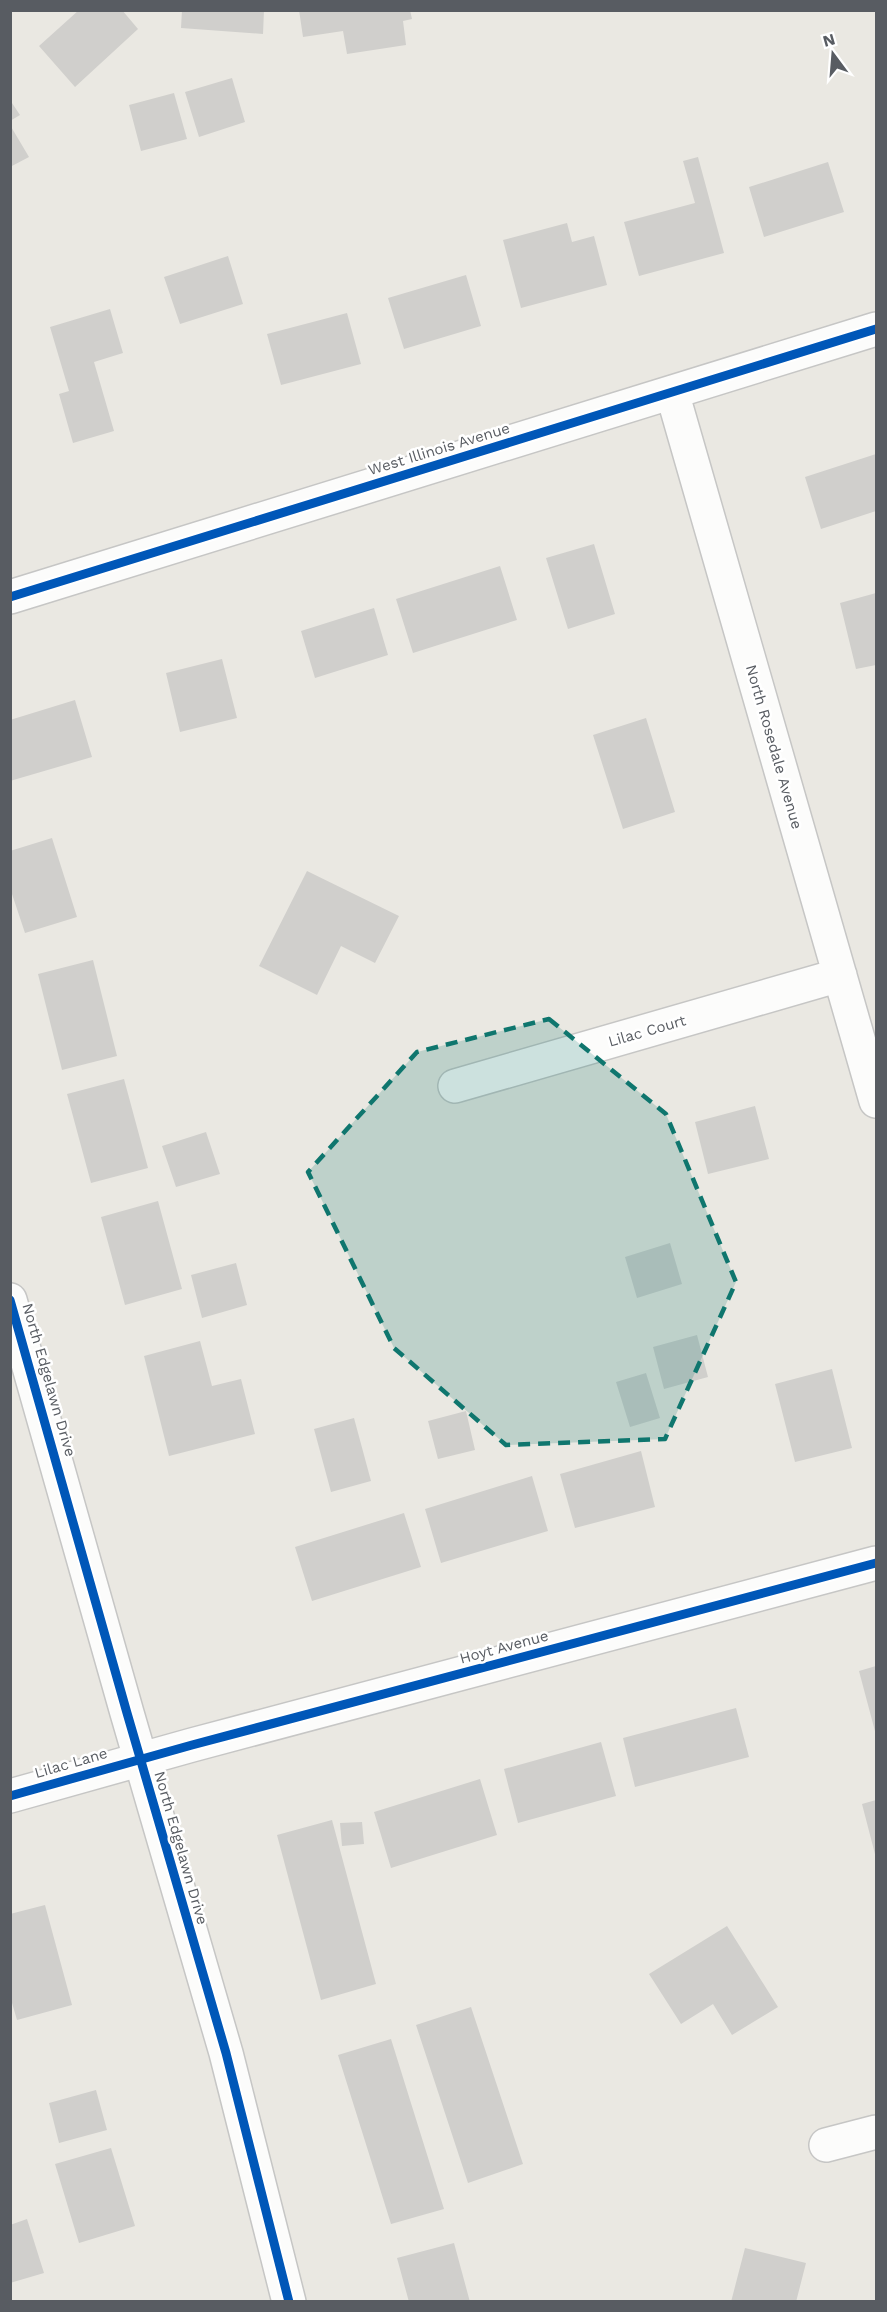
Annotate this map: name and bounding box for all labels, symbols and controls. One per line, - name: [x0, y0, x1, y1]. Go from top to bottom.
- north arrow: [803, 24, 863, 84]
- text: N: [821, 29, 837, 51]
- street label: West Illinois Avenue: [366, 419, 512, 479]
- street label: North Rosedale Avenue: [742, 663, 806, 831]
- street label: Lilac Court: [606, 1011, 689, 1051]
- street label: North Edgelawn Drive: [18, 1301, 80, 1459]
- street label: Hoyt Avenue: [458, 1626, 550, 1668]
- street label: Lilac Lane: [32, 1744, 110, 1782]
- street label: North Edgelawn Drive: [150, 1769, 212, 1927]

